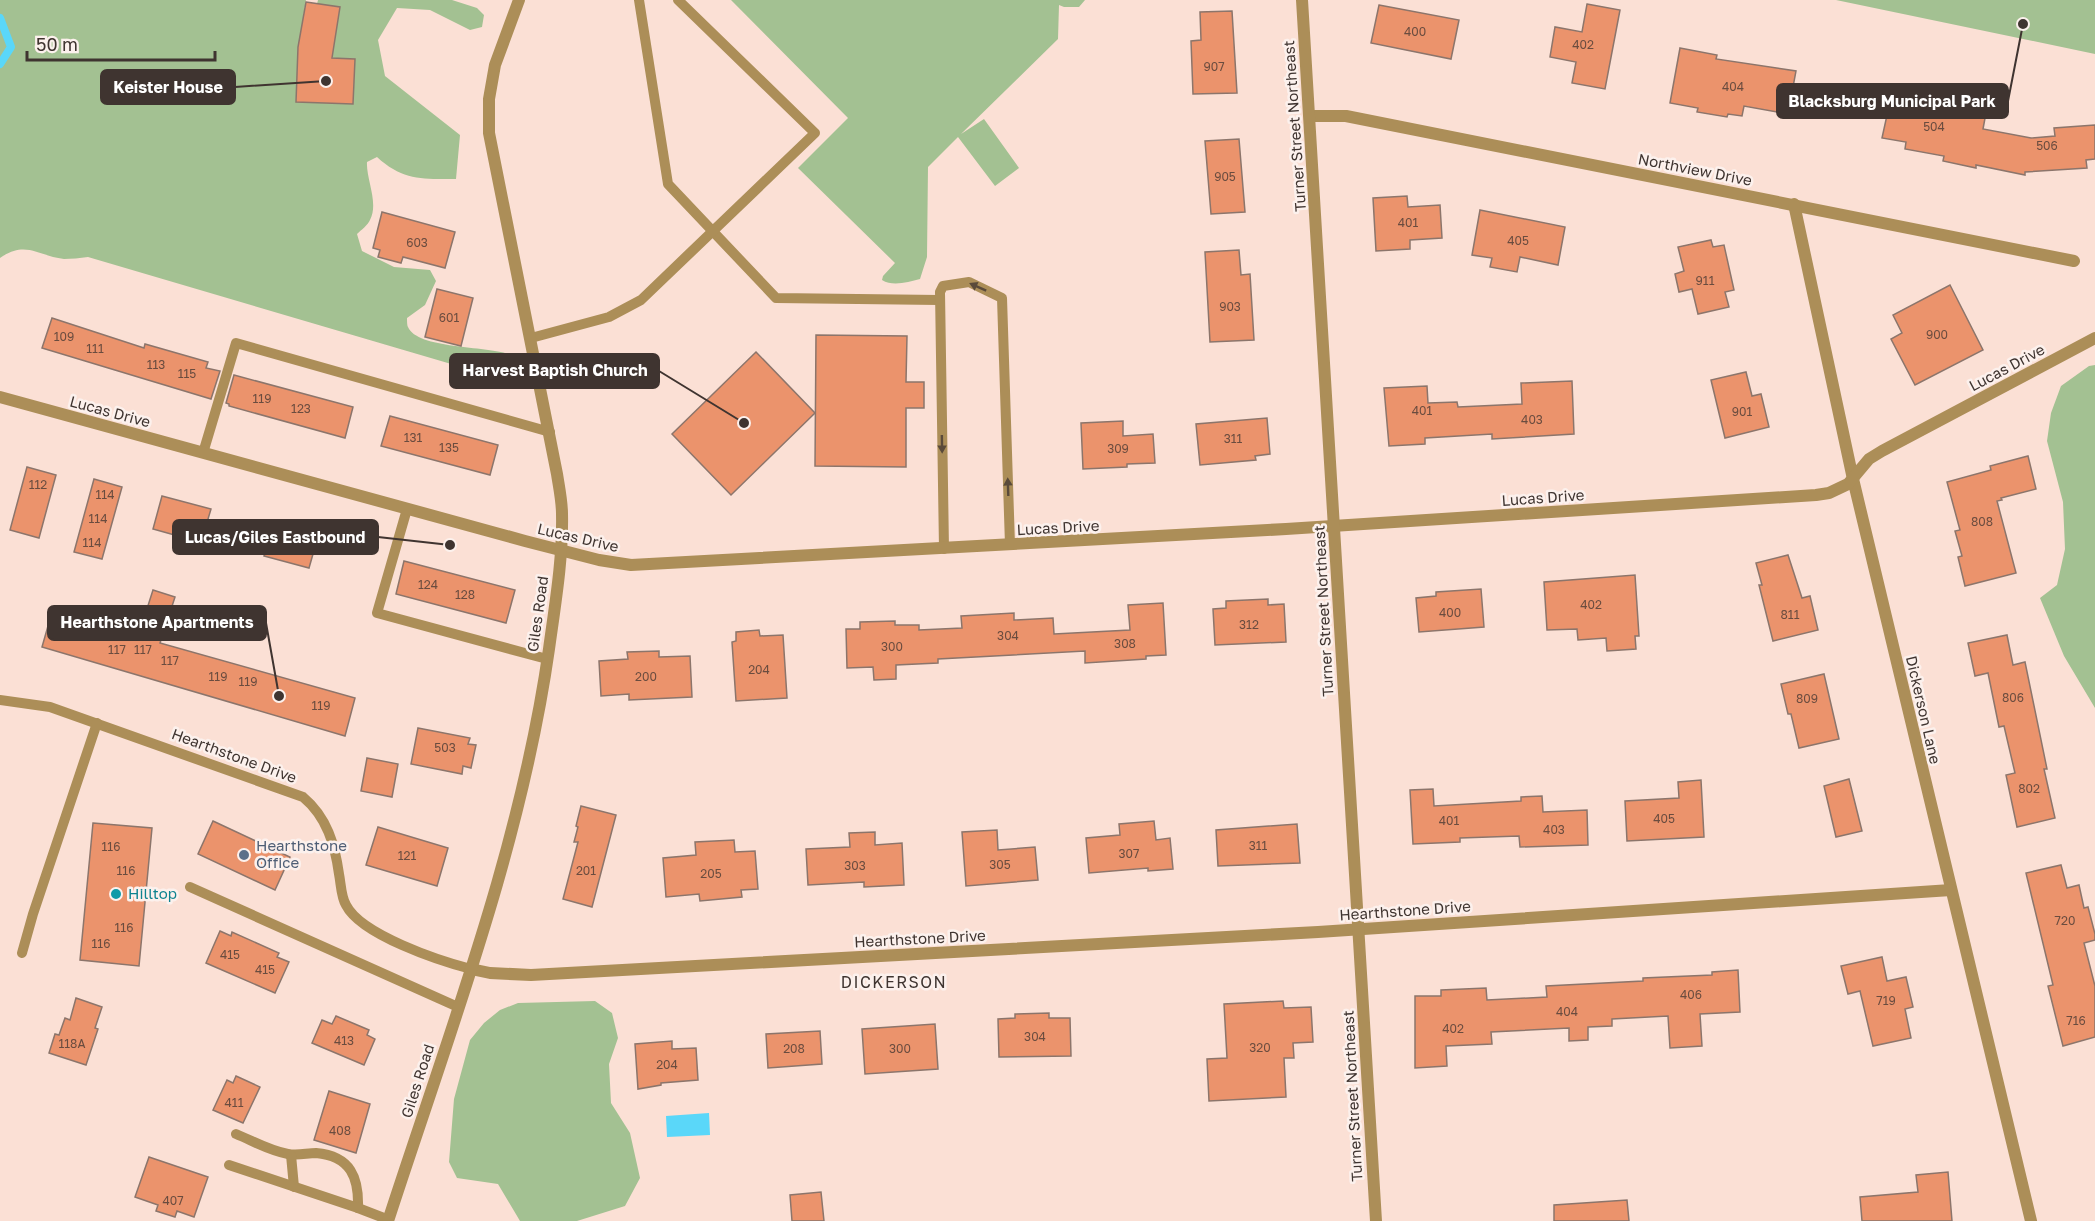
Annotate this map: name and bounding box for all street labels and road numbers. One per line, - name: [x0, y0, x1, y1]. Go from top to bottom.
- street label: Turner Street Northeast: [1279, 40, 1309, 212]
- street label: Northview Drive: [1637, 149, 1754, 189]
- street label: Lucas Drive: [1966, 340, 2048, 395]
- street label: Lucas Drive: [68, 392, 153, 431]
- street label: Lucas Drive: [1501, 485, 1585, 509]
- street label: Lucas Drive: [1016, 516, 1100, 538]
- street label: Lucas Drive: [536, 519, 621, 555]
- street label: Turner Street Northeast: [1310, 525, 1336, 697]
- street label: Giles Road: [523, 575, 551, 653]
- street label: Dickerson Lane: [1903, 654, 1945, 766]
- street label: Hearthstone Drive: [169, 724, 300, 786]
- street label: Hearthstone Drive: [1339, 896, 1472, 924]
- street label: Hearthstone Drive: [854, 926, 986, 950]
- street label: Turner Street Northeast: [1339, 1010, 1365, 1182]
- street label: Giles Road: [397, 1042, 437, 1120]

